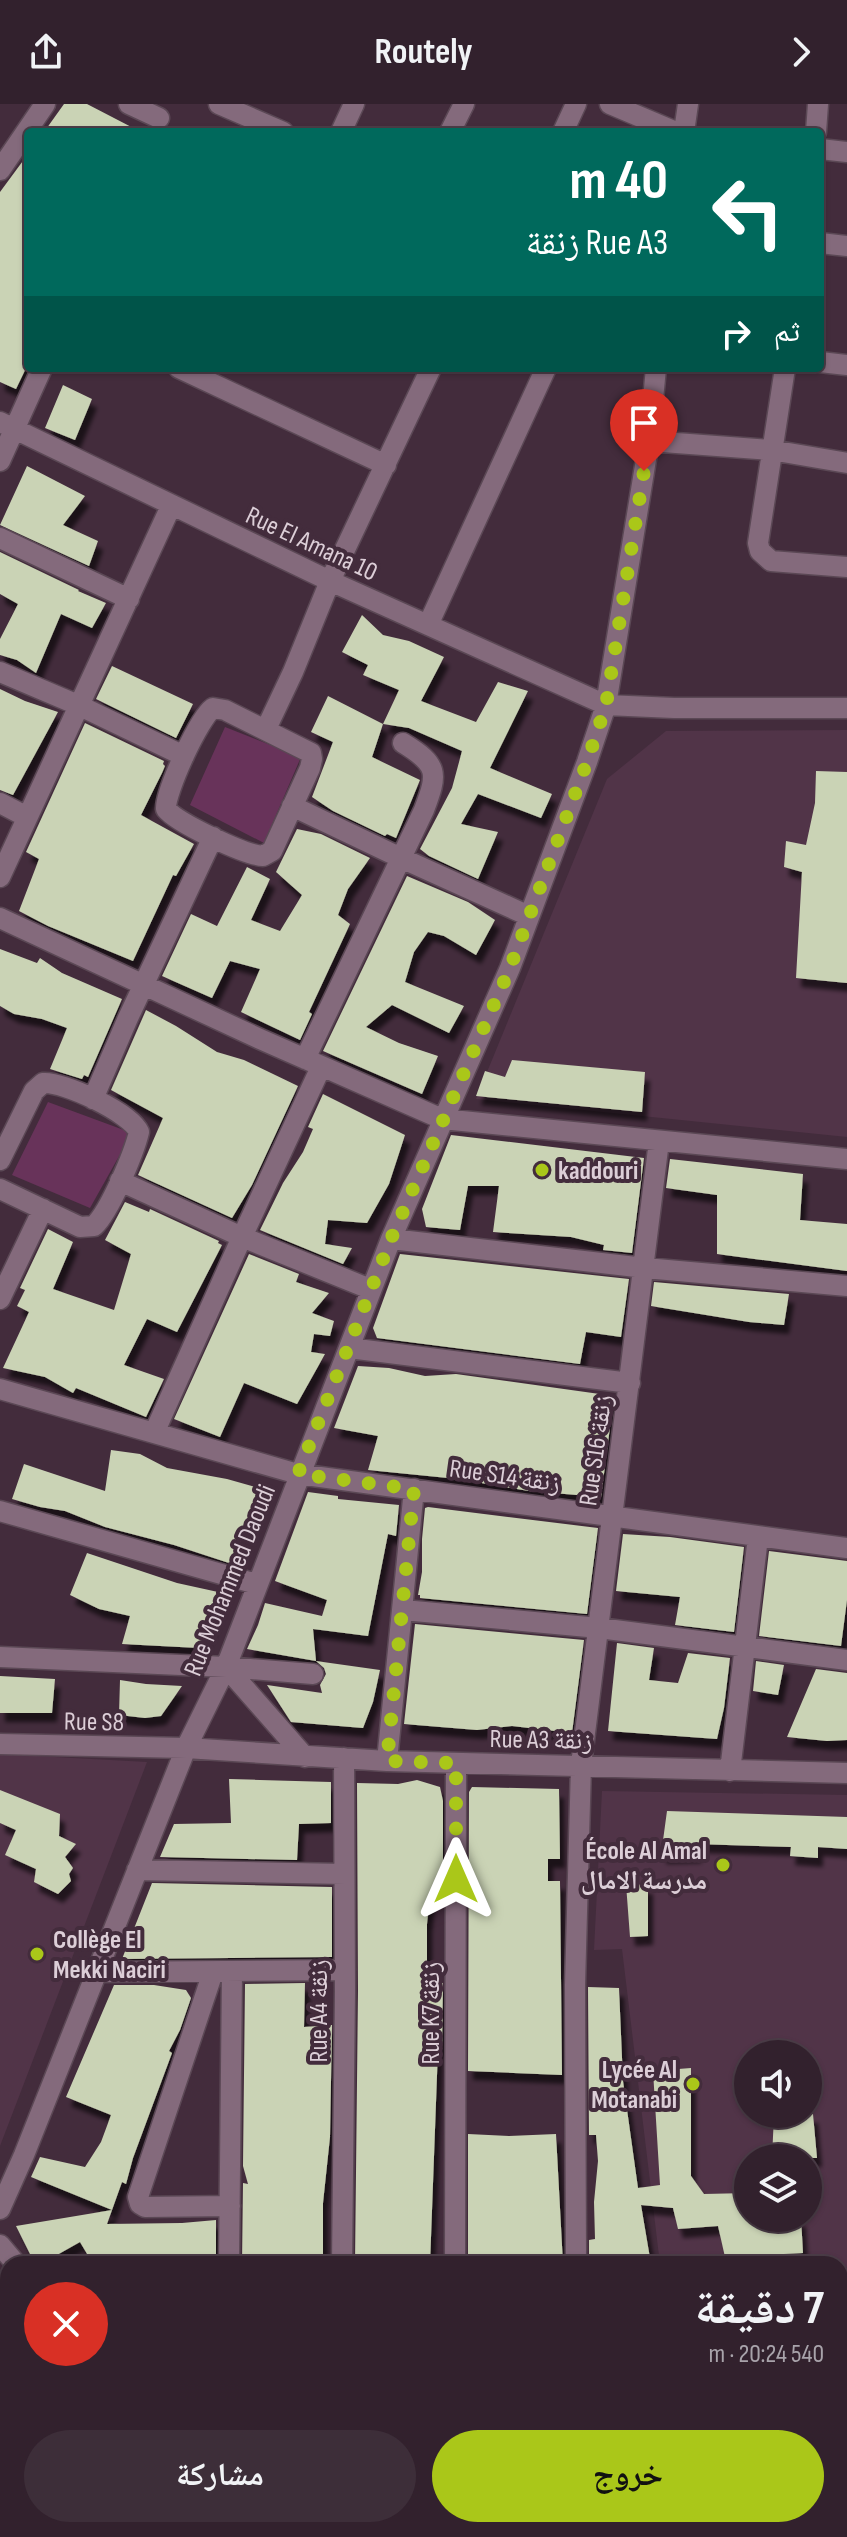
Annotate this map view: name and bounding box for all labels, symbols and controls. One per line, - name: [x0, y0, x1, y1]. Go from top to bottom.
- icon: share: [24, 30, 68, 74]
- icon: forward: [779, 30, 823, 74]
- text: Routely: [374, 31, 473, 74]
- text: 40 m: [569, 148, 668, 215]
- icon: left: [696, 160, 800, 264]
- text: Rue A3 زنقة: [526, 222, 668, 265]
- icon: right: [714, 312, 758, 356]
- text: ثم: [774, 314, 800, 350]
- pin: [610, 389, 678, 471]
- icon: arrive: [622, 401, 666, 445]
- street label: Rue El Amana 10: [241, 500, 382, 588]
- place label: kaddouri: [558, 1156, 638, 1187]
- marker: kaddouri: [533, 1161, 551, 1179]
- street label: Rue S16 زنقة: [573, 1393, 620, 1508]
- street label: Rue S14 زنقة: [447, 1453, 562, 1500]
- street label: Rue Mohammed Daoudi: [178, 1480, 283, 1681]
- street label: Rue S8: [64, 1706, 124, 1739]
- street label: Rue A3 زنقة: [489, 1724, 593, 1757]
- place label: École Al Amal مدرسة الامال: [581, 1836, 707, 1897]
- position arrow: [414, 1837, 498, 1921]
- marker: École Al Amal مدرسة الامال: [714, 1856, 732, 1874]
- place label: Collège El Mekki Naciri: [53, 1925, 166, 1986]
- marker: Collège El Mekki Naciri: [28, 1945, 46, 1963]
- street label: Rue A4 زنقة: [304, 1960, 335, 2062]
- street label: Rue K7 زنقة: [416, 1962, 447, 2064]
- map controls: [734, 2040, 822, 2232]
- button: sound: [734, 2040, 822, 2128]
- place label: Lycée Al Motanabi: [591, 2055, 677, 2116]
- marker: Lycée Al Motanabi: [684, 2075, 702, 2093]
- button: layers: [734, 2144, 822, 2232]
- text: 7 دقيقة: [695, 2280, 824, 2337]
- button: close: [24, 2282, 108, 2366]
- text: 540 m · 20:24: [708, 2339, 824, 2370]
- button: مشاركة: [24, 2430, 416, 2522]
- button: خروج: [432, 2430, 824, 2522]

